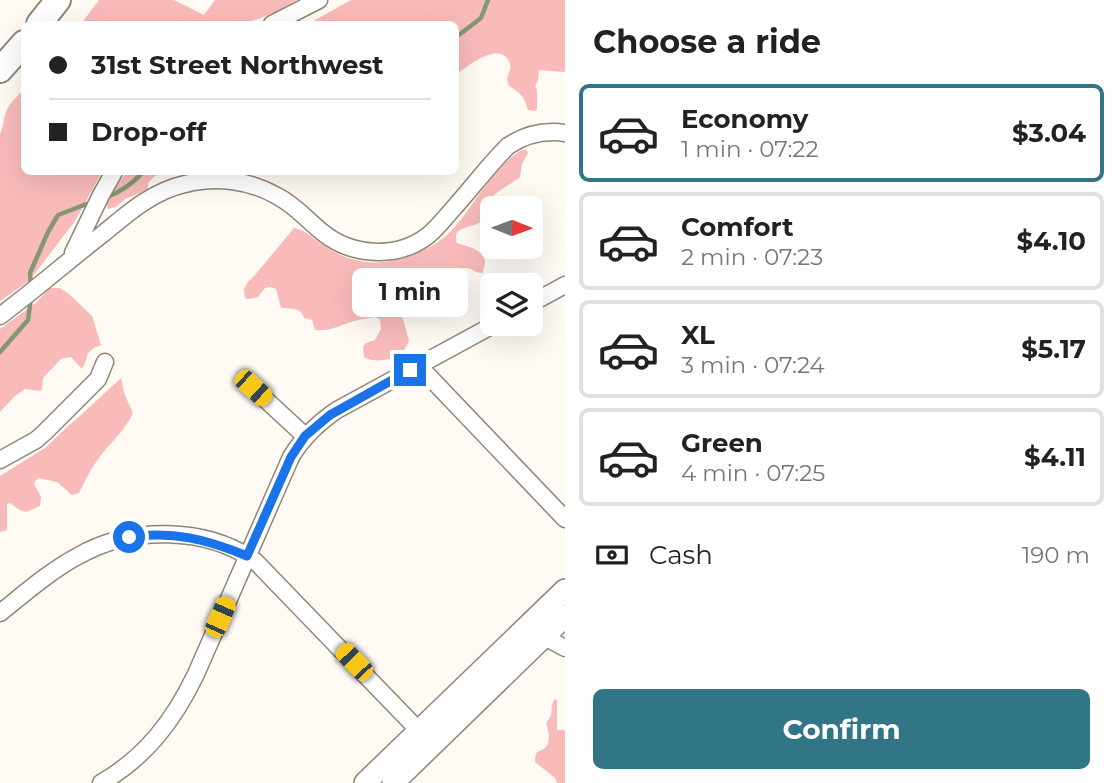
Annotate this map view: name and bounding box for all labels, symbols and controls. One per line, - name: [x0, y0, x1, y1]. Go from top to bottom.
- text: Choose a ride: [593, 22, 821, 61]
- text: 31st Street Northwest: [91, 49, 384, 81]
- icon: car: [597, 102, 660, 165]
- text: Economy: [681, 103, 808, 135]
- text: Drop-off: [91, 116, 206, 148]
- text: $3.04: [1012, 117, 1086, 149]
- text: 1 min · 07:22: [681, 135, 818, 163]
- north arrow: [480, 196, 542, 259]
- map controls: [480, 196, 543, 336]
- icon: car: [597, 210, 660, 273]
- text: Comfort: [681, 211, 793, 243]
- text: $4.10: [1016, 225, 1086, 257]
- text: 2 min · 07:23: [681, 243, 823, 271]
- callout: 1 min: [352, 268, 468, 318]
- button: layers: [480, 273, 543, 336]
- text: 1 min: [379, 278, 441, 306]
- icon: car: [597, 318, 660, 381]
- text: XL: [681, 319, 715, 351]
- text: $5.17: [1021, 333, 1086, 365]
- text: 3 min · 07:24: [681, 351, 825, 379]
- route end: [394, 354, 426, 386]
- car: [231, 366, 276, 410]
- icon: car: [597, 426, 660, 489]
- text: Green: [681, 427, 763, 459]
- text: $4.11: [1024, 441, 1086, 473]
- text: 4 min · 07:25: [681, 459, 825, 487]
- route start: [113, 521, 145, 553]
- icon: cash: [593, 536, 631, 574]
- text: Cash: [649, 539, 713, 571]
- text: 190 m: [1022, 541, 1090, 569]
- car: [202, 594, 239, 640]
- car: [332, 640, 377, 684]
- button: Confirm: [593, 689, 1090, 769]

